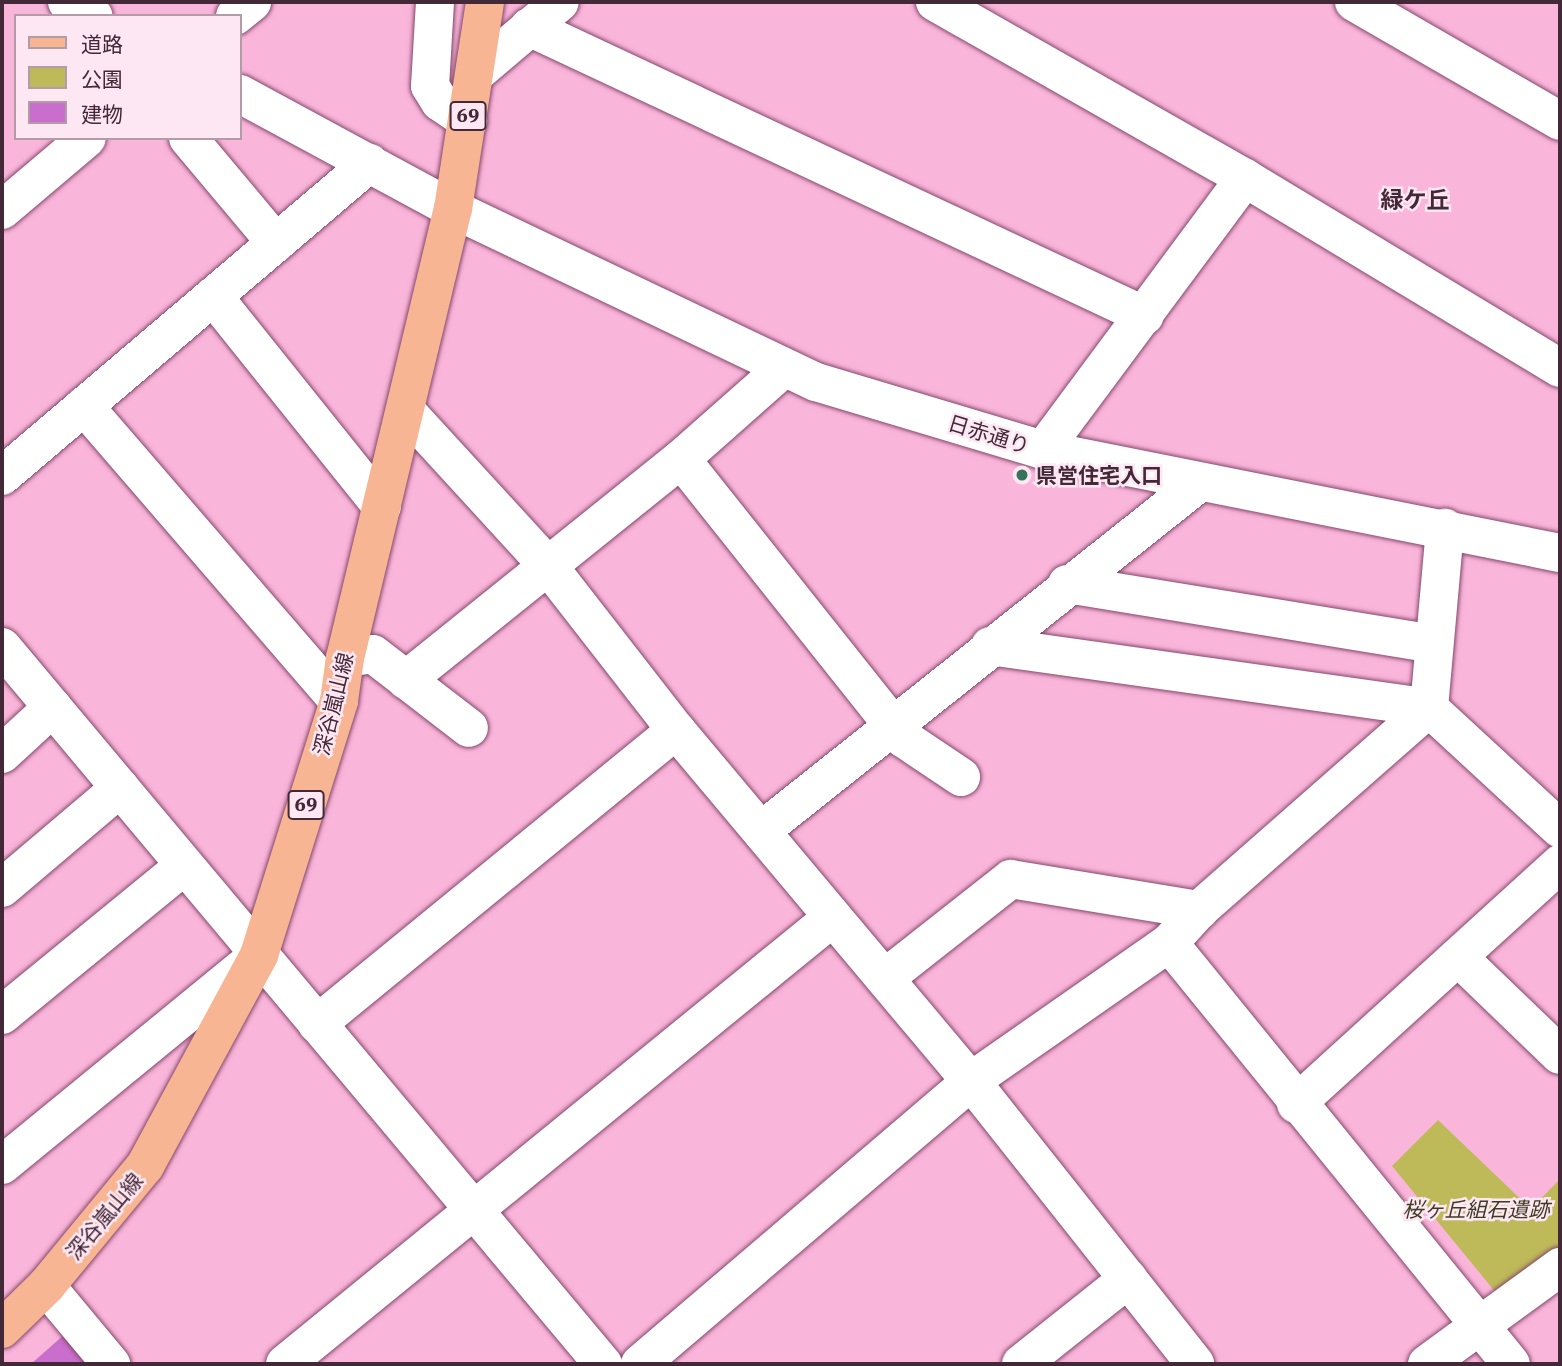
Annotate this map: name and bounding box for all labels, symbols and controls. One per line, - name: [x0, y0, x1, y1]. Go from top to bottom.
- legend: [14, 14, 242, 140]
- text: 道路: [81, 30, 123, 58]
- text: 公園: [81, 65, 123, 93]
- text: 建物: [81, 100, 123, 128]
- road number: 69: [449, 100, 487, 132]
- district label: 緑ケ丘: [1381, 185, 1449, 213]
- street label: 日赤通り: [945, 410, 1033, 458]
- place label: 県営住宅入口: [1036, 462, 1162, 488]
- marker: 県営住宅入口: [1014, 467, 1030, 483]
- street label: 深谷嵐山線: [308, 650, 358, 758]
- road number: 69: [287, 790, 325, 820]
- street label: 深谷嵐山線: [61, 1168, 147, 1264]
- park label: 桜ヶ丘組石遺跡: [1403, 1196, 1549, 1222]

